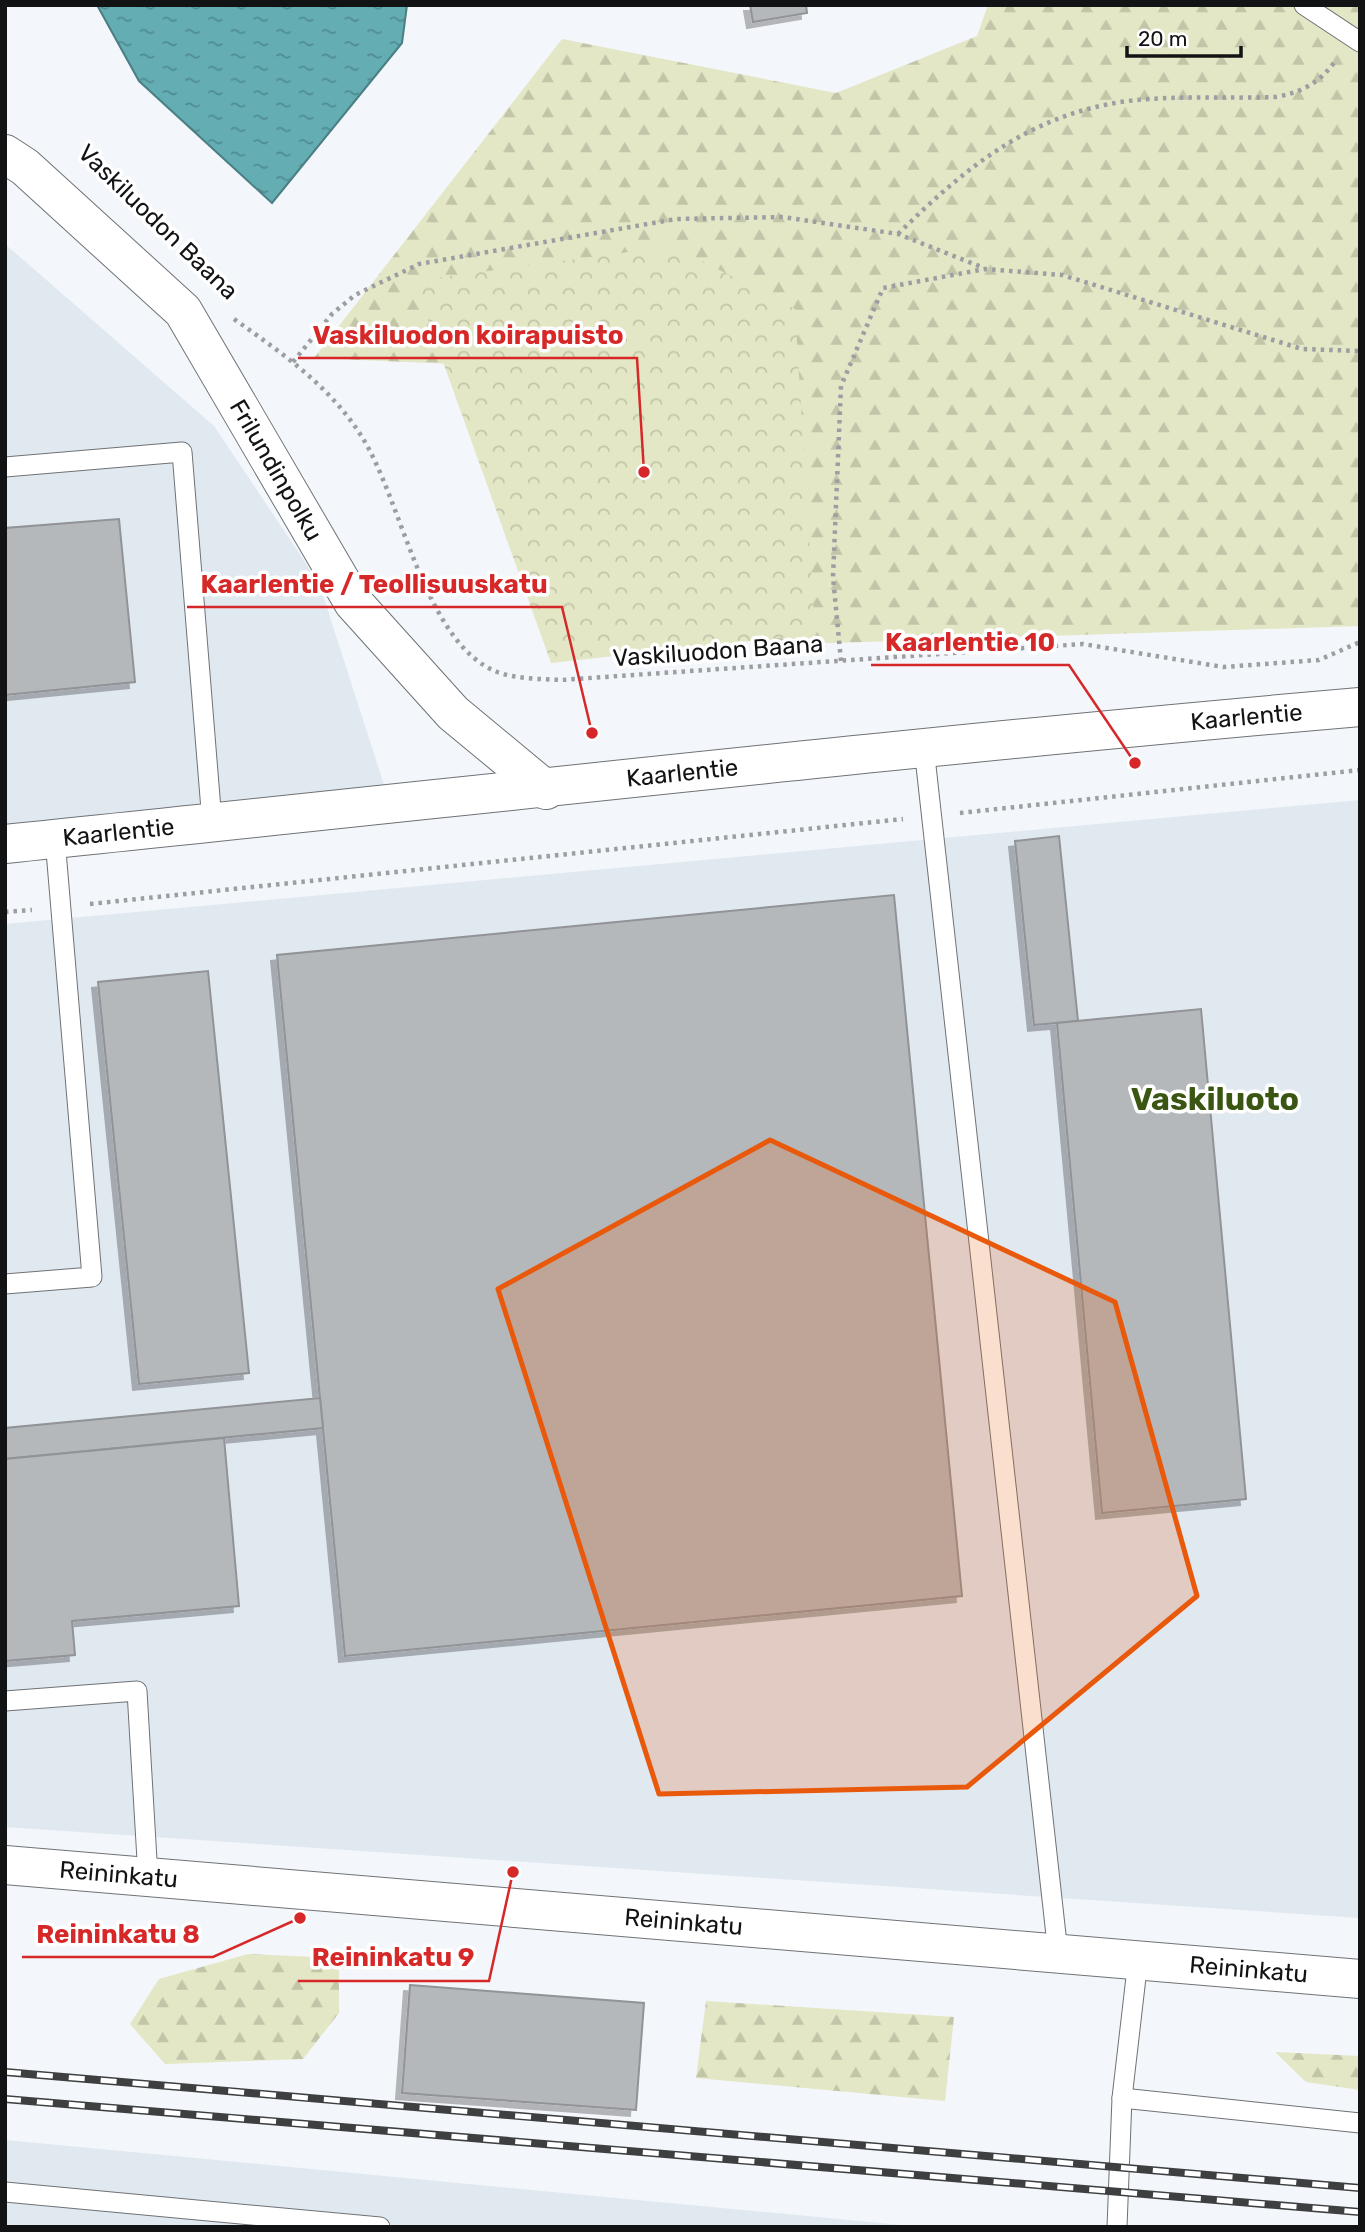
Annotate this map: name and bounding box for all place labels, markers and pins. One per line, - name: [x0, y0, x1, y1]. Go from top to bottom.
- callout: Vaskiluodon koirapuisto: [298, 311, 637, 358]
- callout: Kaarlentie / Teollisuuskatu: [187, 560, 562, 607]
- callout: Kaarlentie 10: [871, 618, 1069, 665]
- callout: Reininkatu 8: [22, 1910, 213, 1957]
- callout: Reininkatu 9: [298, 1934, 489, 1981]

